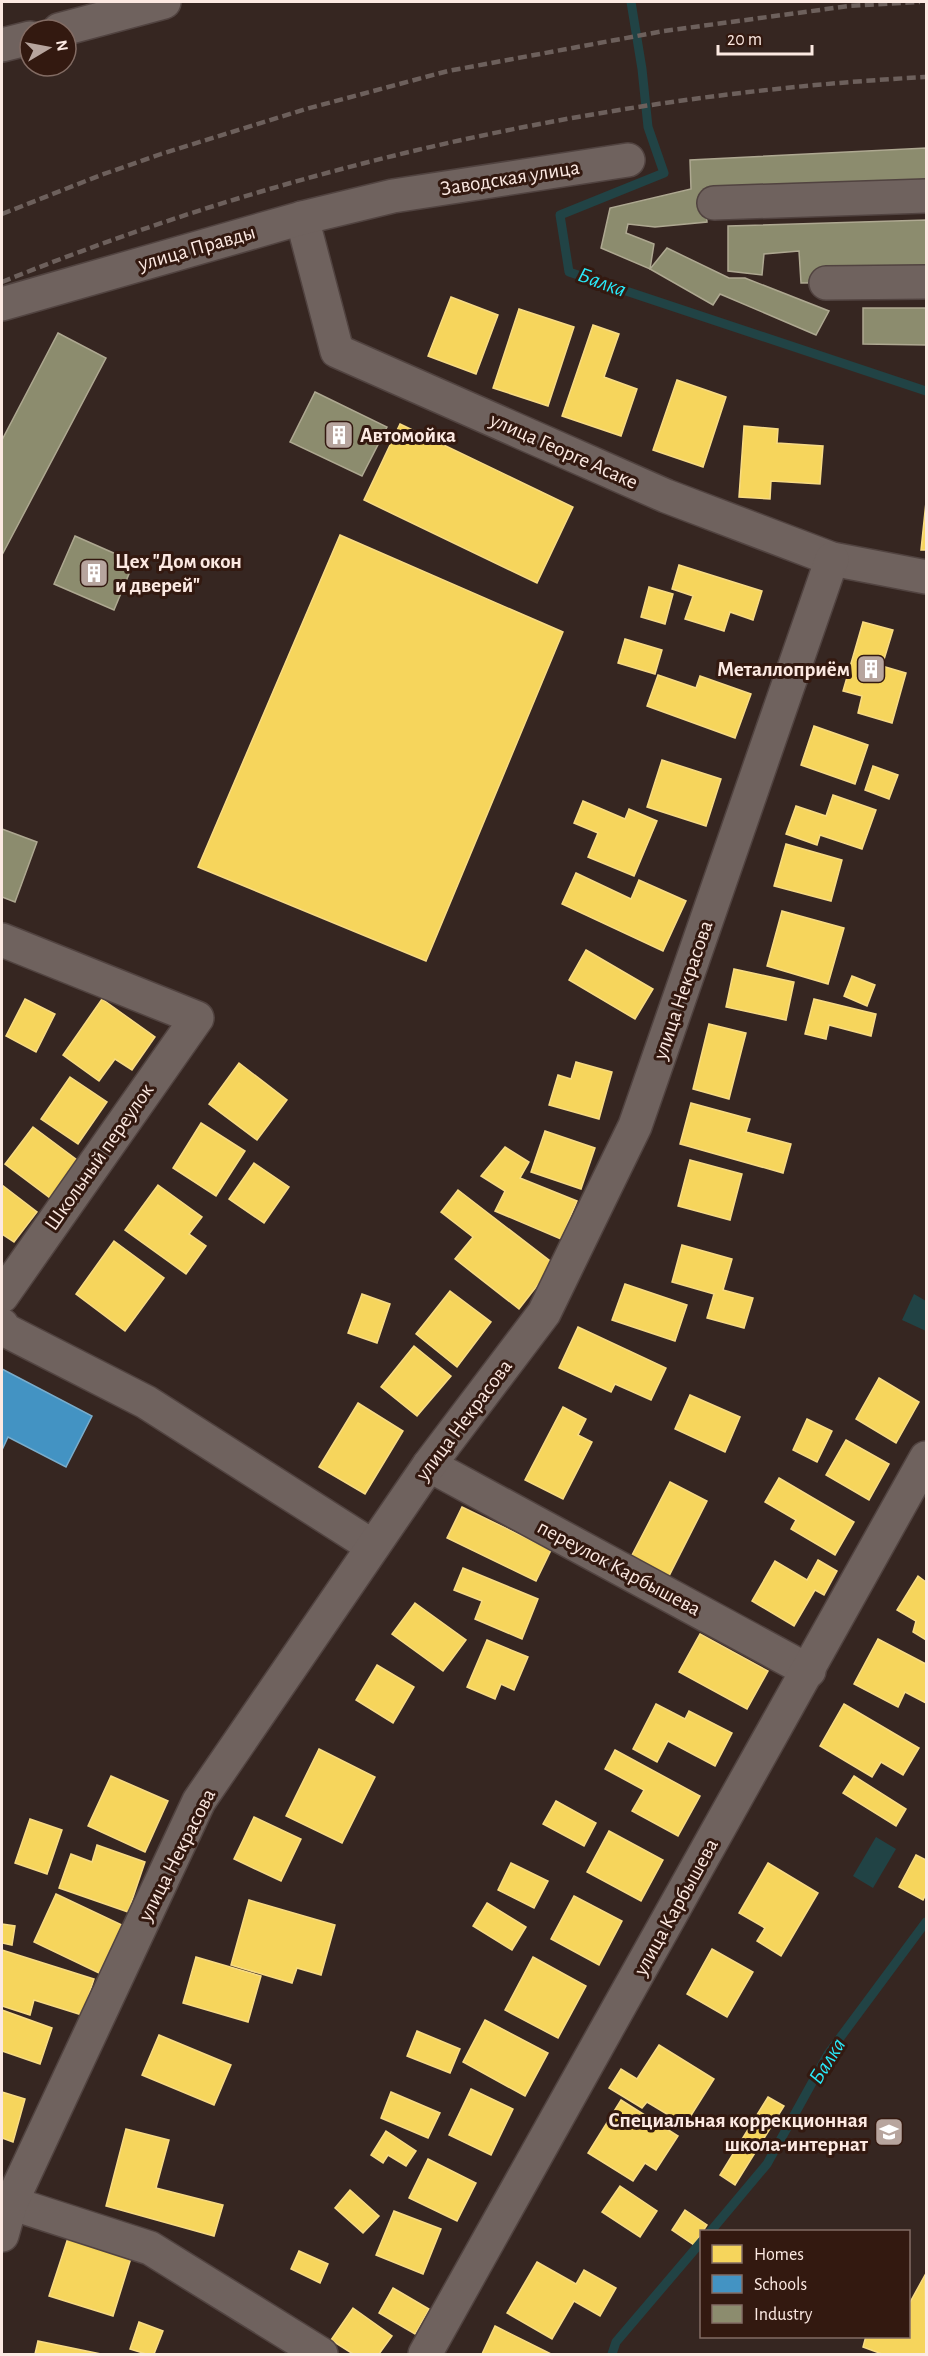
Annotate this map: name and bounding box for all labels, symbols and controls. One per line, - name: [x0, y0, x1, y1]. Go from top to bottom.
- north arrow: [18, 18, 78, 78]
- scale bar: [718, 18, 812, 56]
- text: 20 m: [727, 31, 762, 49]
- text: N: [53, 39, 71, 52]
- street label: Заводская улица: [439, 157, 581, 199]
- street label: улица Правды: [135, 221, 258, 275]
- water label: Балка: [575, 263, 629, 301]
- street label: улица Георге Асаке: [486, 409, 641, 493]
- building icon: Автомойка: [323, 419, 355, 451]
- place label: Автомойка: [360, 425, 456, 446]
- place label: Цех "Дом окон и дверей": [115, 551, 242, 596]
- building icon: Цех "Дом окон и дверей": [78, 557, 110, 589]
- building icon: Металлоприём: [855, 653, 887, 685]
- place label: Металлоприём: [717, 659, 850, 680]
- street label: улица Некрасова: [649, 918, 717, 1063]
- street label: Школьный переулок: [40, 1079, 158, 1234]
- street label: улица Некрасова: [411, 1355, 516, 1485]
- street label: переулок Карбышева: [534, 1516, 704, 1620]
- street label: улица Некрасова: [134, 1785, 220, 1925]
- street label: улица Карбышева: [629, 1835, 722, 1980]
- water label: Балка: [805, 2034, 849, 2088]
- place label: Специальная коррекционная школа-интернат: [608, 2110, 869, 2155]
- school or university icon: Специальная коррекционная школа-интернат: [873, 2116, 905, 2148]
- legend: [700, 2230, 910, 2338]
- text: Homes: [754, 2246, 804, 2264]
- text: Schools: [754, 2276, 807, 2294]
- text: Industry: [754, 2306, 813, 2324]

